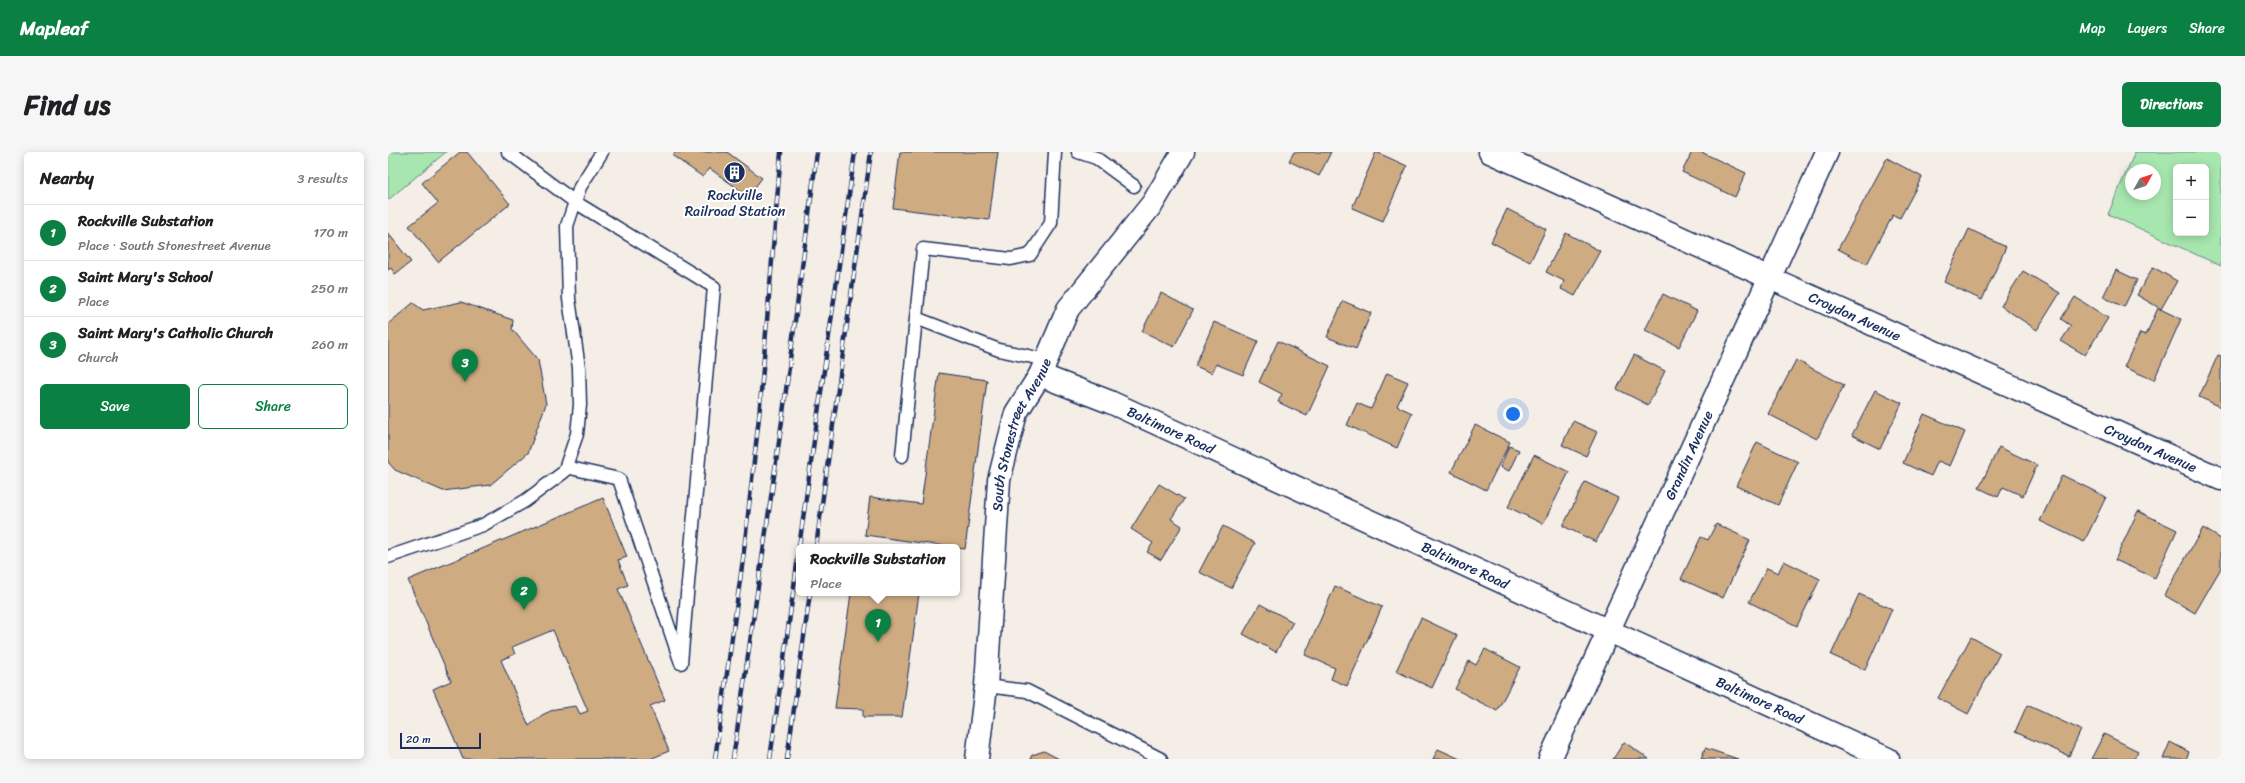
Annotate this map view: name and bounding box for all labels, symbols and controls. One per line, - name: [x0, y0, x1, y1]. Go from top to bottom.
- text: Mapleaf: [20, 12, 88, 45]
- text: Map: [2080, 16, 2105, 41]
- text: Layers: [2127, 16, 2167, 41]
- text: Share: [2189, 16, 2225, 41]
- text: Find us: [24, 80, 111, 129]
- button: Directions: [2122, 82, 2221, 127]
- building icon: Rockville Railroad Station: [722, 160, 748, 186]
- text: Nearby: [40, 163, 94, 193]
- north arrow: [2125, 164, 2161, 200]
- map controls: [2173, 164, 2209, 236]
- button: +: [2173, 164, 2209, 200]
- text: 3 results: [297, 167, 348, 190]
- place label: Rockville Railroad Station: [685, 183, 786, 224]
- button: −: [2173, 200, 2209, 236]
- text: Rockville Substation: [78, 208, 213, 234]
- text: 1: [50, 221, 56, 244]
- text: 170 m: [313, 221, 348, 244]
- text: Place · South Stonestreet Avenue: [78, 234, 271, 257]
- text: Saint Mary's School: [78, 264, 213, 290]
- text: 2: [49, 277, 57, 300]
- text: 250 m: [311, 277, 348, 300]
- street label: Croydon Avenue: [1804, 285, 1905, 348]
- text: Place: [78, 290, 109, 313]
- text: Saint Mary's Catholic Church: [78, 320, 273, 346]
- text: 3: [49, 333, 57, 356]
- text: 260 m: [312, 333, 348, 356]
- text: Church: [78, 346, 119, 369]
- pin: 3: [452, 349, 478, 382]
- street label: South Stonestreet Avenue: [985, 354, 1059, 512]
- button: Save: [40, 384, 190, 429]
- button: Share: [198, 384, 348, 429]
- street label: Baltimore Road: [1123, 399, 1220, 462]
- your location: [1503, 404, 1523, 424]
- street label: Grandin Avenue: [1658, 406, 1720, 504]
- street label: Croydon Avenue: [2100, 417, 2201, 480]
- street label: Baltimore Road: [1417, 535, 1515, 597]
- popup: [796, 544, 960, 596]
- text: Rockville Substation: [810, 546, 946, 572]
- text: Place: [810, 572, 842, 595]
- pin: 2: [511, 577, 537, 610]
- pin: 1: [865, 609, 891, 642]
- street label: Baltimore Road: [1712, 670, 1809, 732]
- text: 20 m: [406, 730, 431, 749]
- scale bar: [400, 731, 481, 750]

